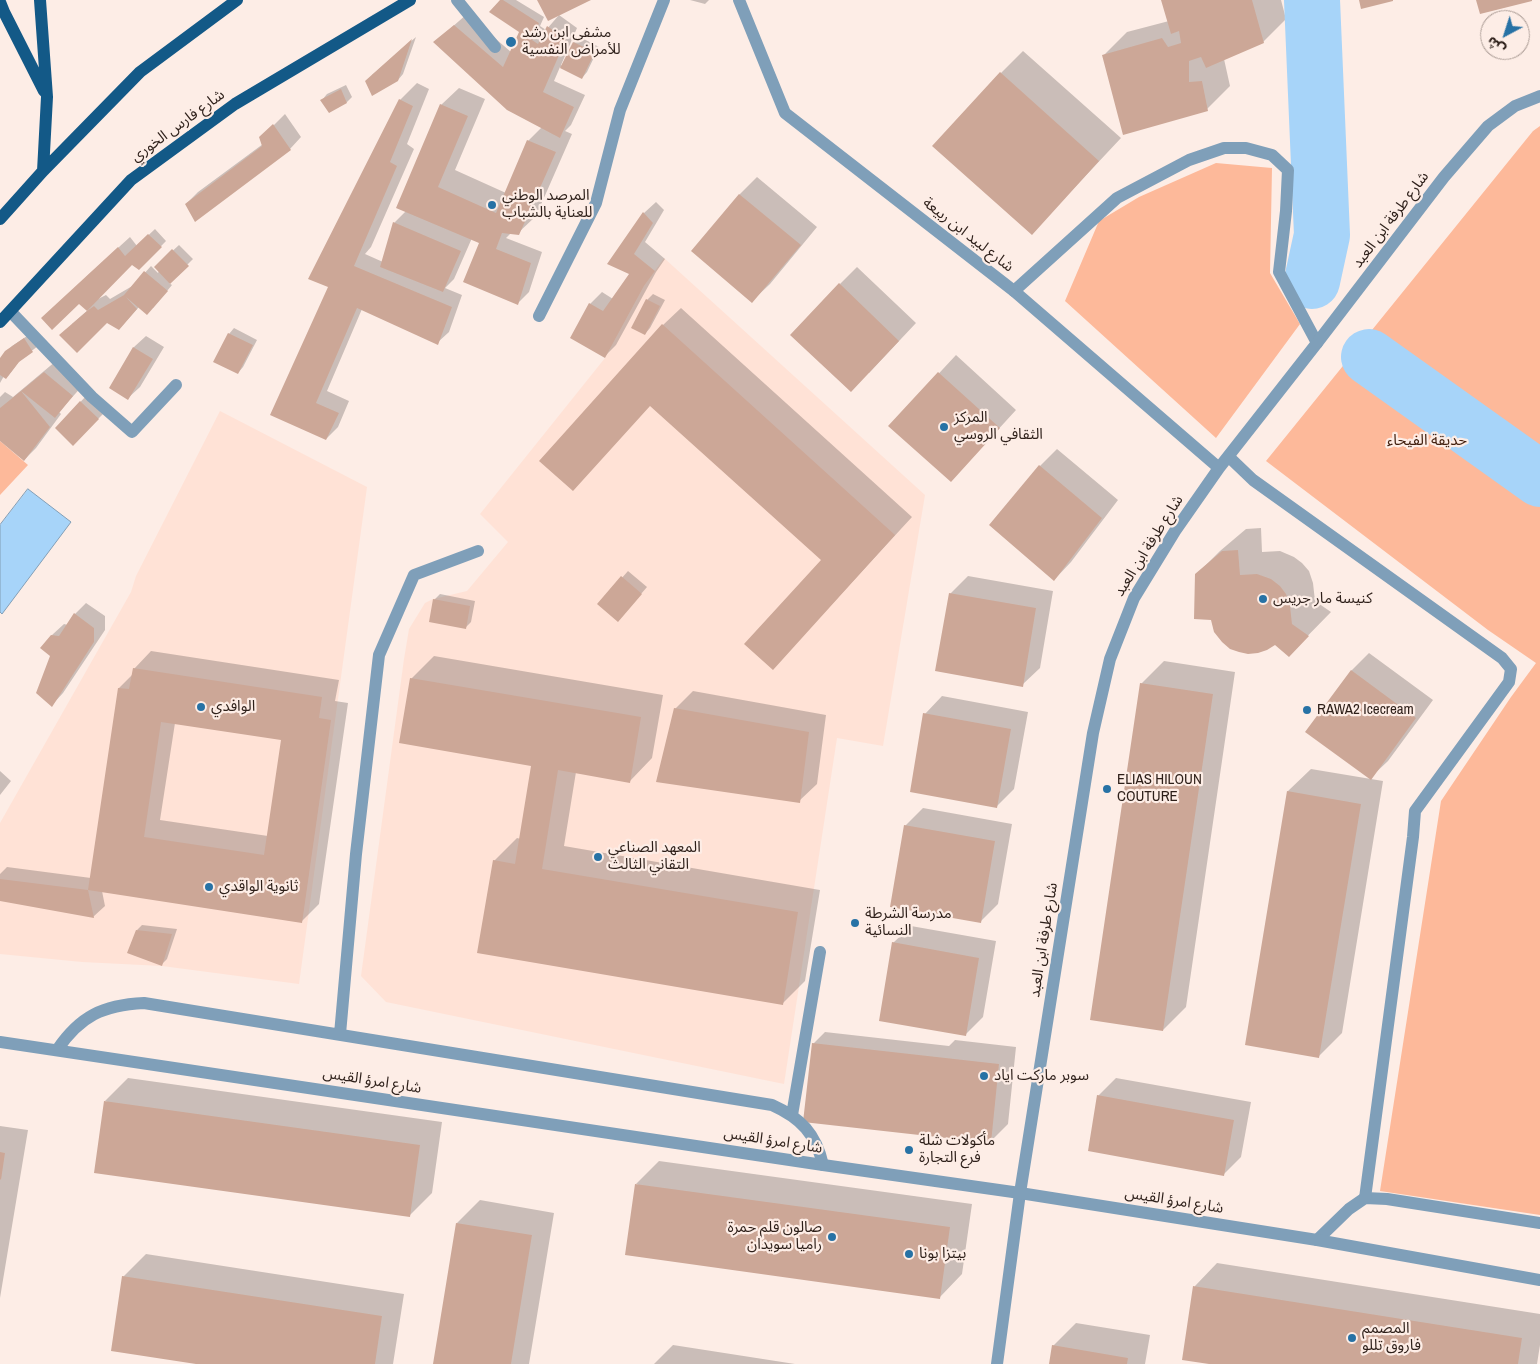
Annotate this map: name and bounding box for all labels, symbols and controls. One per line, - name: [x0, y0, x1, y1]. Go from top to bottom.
- north arrow: [1480, 10, 1530, 60]
- place label: مشفى ابن رشد للأمراض النفسية: [522, 24, 621, 59]
- text: ش: [1483, 33, 1509, 59]
- marker: مشفى ابن رشد للأمراض النفسية: [504, 35, 518, 49]
- street label: شارع فارس الخوري: [128, 86, 228, 166]
- street label: شارع طرفة ابن العبد: [1349, 168, 1433, 272]
- place label: المرصد الوطني للعناية بالشباب: [502, 187, 592, 222]
- street label: شارع لبيد ابن ربيعة: [919, 194, 1017, 276]
- marker: المرصد الوطني للعناية بالشباب: [486, 199, 498, 211]
- place label: المركز الثقافي الروسي: [954, 409, 1043, 444]
- marker: المركز الثقافي الروسي: [938, 421, 950, 433]
- park label: حديقة الفيحاء: [1387, 432, 1467, 450]
- street label: شارع طرفة ابن العبد: [1111, 492, 1187, 600]
- place label: كنيسة مار جريس: [1273, 590, 1372, 608]
- marker: كنيسة مار جريس: [1257, 593, 1269, 605]
- place label: الوافدي: [211, 698, 255, 716]
- marker: الوافدي: [195, 701, 207, 713]
- place label: RAWA2 Icecream: [1317, 701, 1414, 719]
- marker: RAWA2 Icecream: [1301, 704, 1313, 716]
- place label: ELIAS HILOUN COUTURE: [1117, 771, 1202, 806]
- marker: ELIAS HILOUN COUTURE: [1101, 783, 1113, 795]
- place label: المعهد الصناعي التقاني الثالث: [608, 839, 701, 874]
- marker: المعهد الصناعي التقاني الثالث: [592, 851, 604, 863]
- place label: ثانوية الواقدي: [219, 878, 298, 896]
- marker: ثانوية الواقدي: [203, 881, 215, 893]
- street label: شارع طرفة ابن العبد: [1026, 881, 1062, 999]
- place label: مدرسة الشرطة النسائية: [865, 905, 952, 940]
- marker: مدرسة الشرطة النسائية: [849, 917, 861, 929]
- street label: شارع امرؤ القيس: [321, 1064, 423, 1098]
- place label: سوبر ماركت اياد: [994, 1067, 1089, 1085]
- marker: سوبر ماركت اياد: [978, 1070, 990, 1082]
- street label: شارع امرؤ القيس: [722, 1124, 824, 1158]
- place label: مأكولات شلة فرع التجارة: [919, 1132, 995, 1167]
- marker: مأكولات شلة فرع التجارة: [903, 1144, 915, 1156]
- street label: شارع امرؤ القيس: [1123, 1184, 1225, 1218]
- place label: صالون قلم حمرة راميا سويدان: [727, 1219, 822, 1254]
- marker: صالون قلم حمرة راميا سويدان: [826, 1231, 838, 1243]
- place label: بيتزا بونا: [919, 1245, 966, 1263]
- marker: بيتزا بونا: [903, 1248, 915, 1260]
- place label: المصمم فاروق تللو: [1362, 1320, 1421, 1355]
- marker: المصمم فاروق تللو: [1346, 1332, 1358, 1344]

